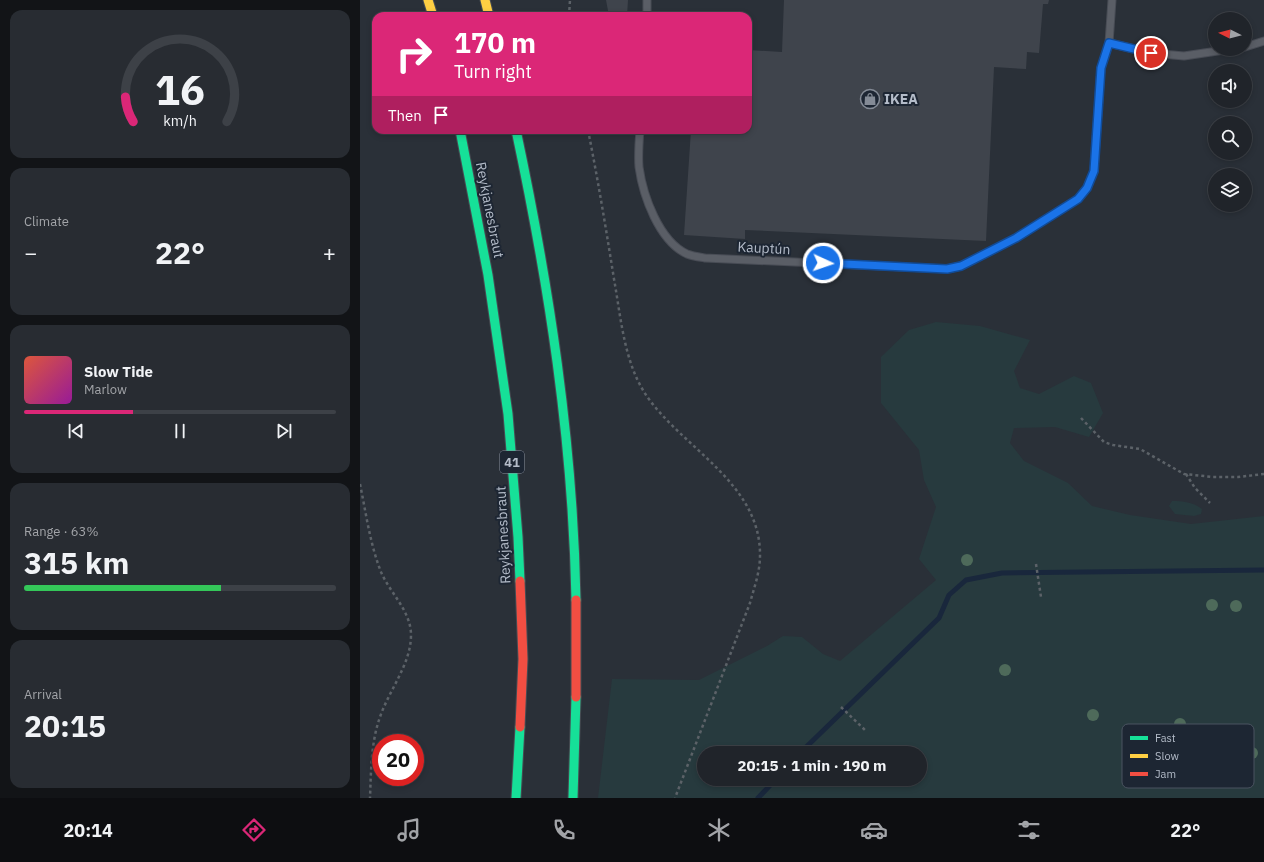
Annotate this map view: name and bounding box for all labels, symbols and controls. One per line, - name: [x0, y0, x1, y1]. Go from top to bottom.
- north arrow: [1208, 12, 1252, 56]
- map controls: [1208, 12, 1252, 212]
- text: 170 m: [454, 24, 536, 61]
- icon: right: [388, 28, 440, 80]
- pin: [1134, 36, 1168, 70]
- icon: arrive: [1140, 42, 1162, 64]
- text: Turn right: [454, 60, 532, 83]
- text: 16: [155, 62, 205, 116]
- button: sound: [1208, 64, 1252, 108]
- shop icon: IKEA: [859, 88, 881, 110]
- place label: IKEA: [884, 90, 918, 108]
- icon: arrive: [430, 104, 452, 126]
- text: Then: [388, 106, 422, 125]
- text: km/h: [163, 110, 197, 129]
- button: search: [1208, 116, 1252, 160]
- street label: Reykjanesbraut: [472, 160, 508, 260]
- button: layers: [1208, 168, 1252, 212]
- text: Climate: [24, 213, 69, 230]
- text: 22°: [155, 233, 205, 272]
- text: −: [24, 238, 37, 267]
- text: +: [323, 238, 336, 267]
- street label: Kauptún: [737, 238, 791, 258]
- position arrow: [802, 242, 844, 284]
- text: Slow Tide: [84, 362, 153, 381]
- text: Marlow: [84, 381, 127, 398]
- icon: previous: [65, 420, 87, 442]
- icon: pause: [169, 420, 191, 442]
- icon: next: [273, 420, 295, 442]
- road number: 41: [500, 451, 524, 473]
- street label: Reykjanesbraut: [491, 486, 515, 584]
- text: Range · 63%: [24, 523, 98, 540]
- text: 315 km: [24, 543, 129, 582]
- text: Arrival: [24, 686, 62, 703]
- text: 20:15: [24, 706, 106, 745]
- legend: [1122, 724, 1254, 788]
- text: Fast: [1155, 731, 1176, 745]
- speed limit sign: 20: [372, 734, 424, 786]
- text: Slow: [1155, 749, 1179, 763]
- text: 20:15 · 1 min · 190 m: [738, 756, 886, 775]
- text: Jam: [1155, 767, 1176, 781]
- icon: directions: [240, 816, 268, 844]
- icon: music: [395, 816, 423, 844]
- icon: phone: [550, 816, 578, 844]
- icon: climate: [705, 816, 733, 844]
- icon: car: [860, 816, 888, 844]
- icon: filters: [1015, 816, 1043, 844]
- text: 20:14: [64, 819, 113, 842]
- text: 22°: [1170, 819, 1200, 842]

